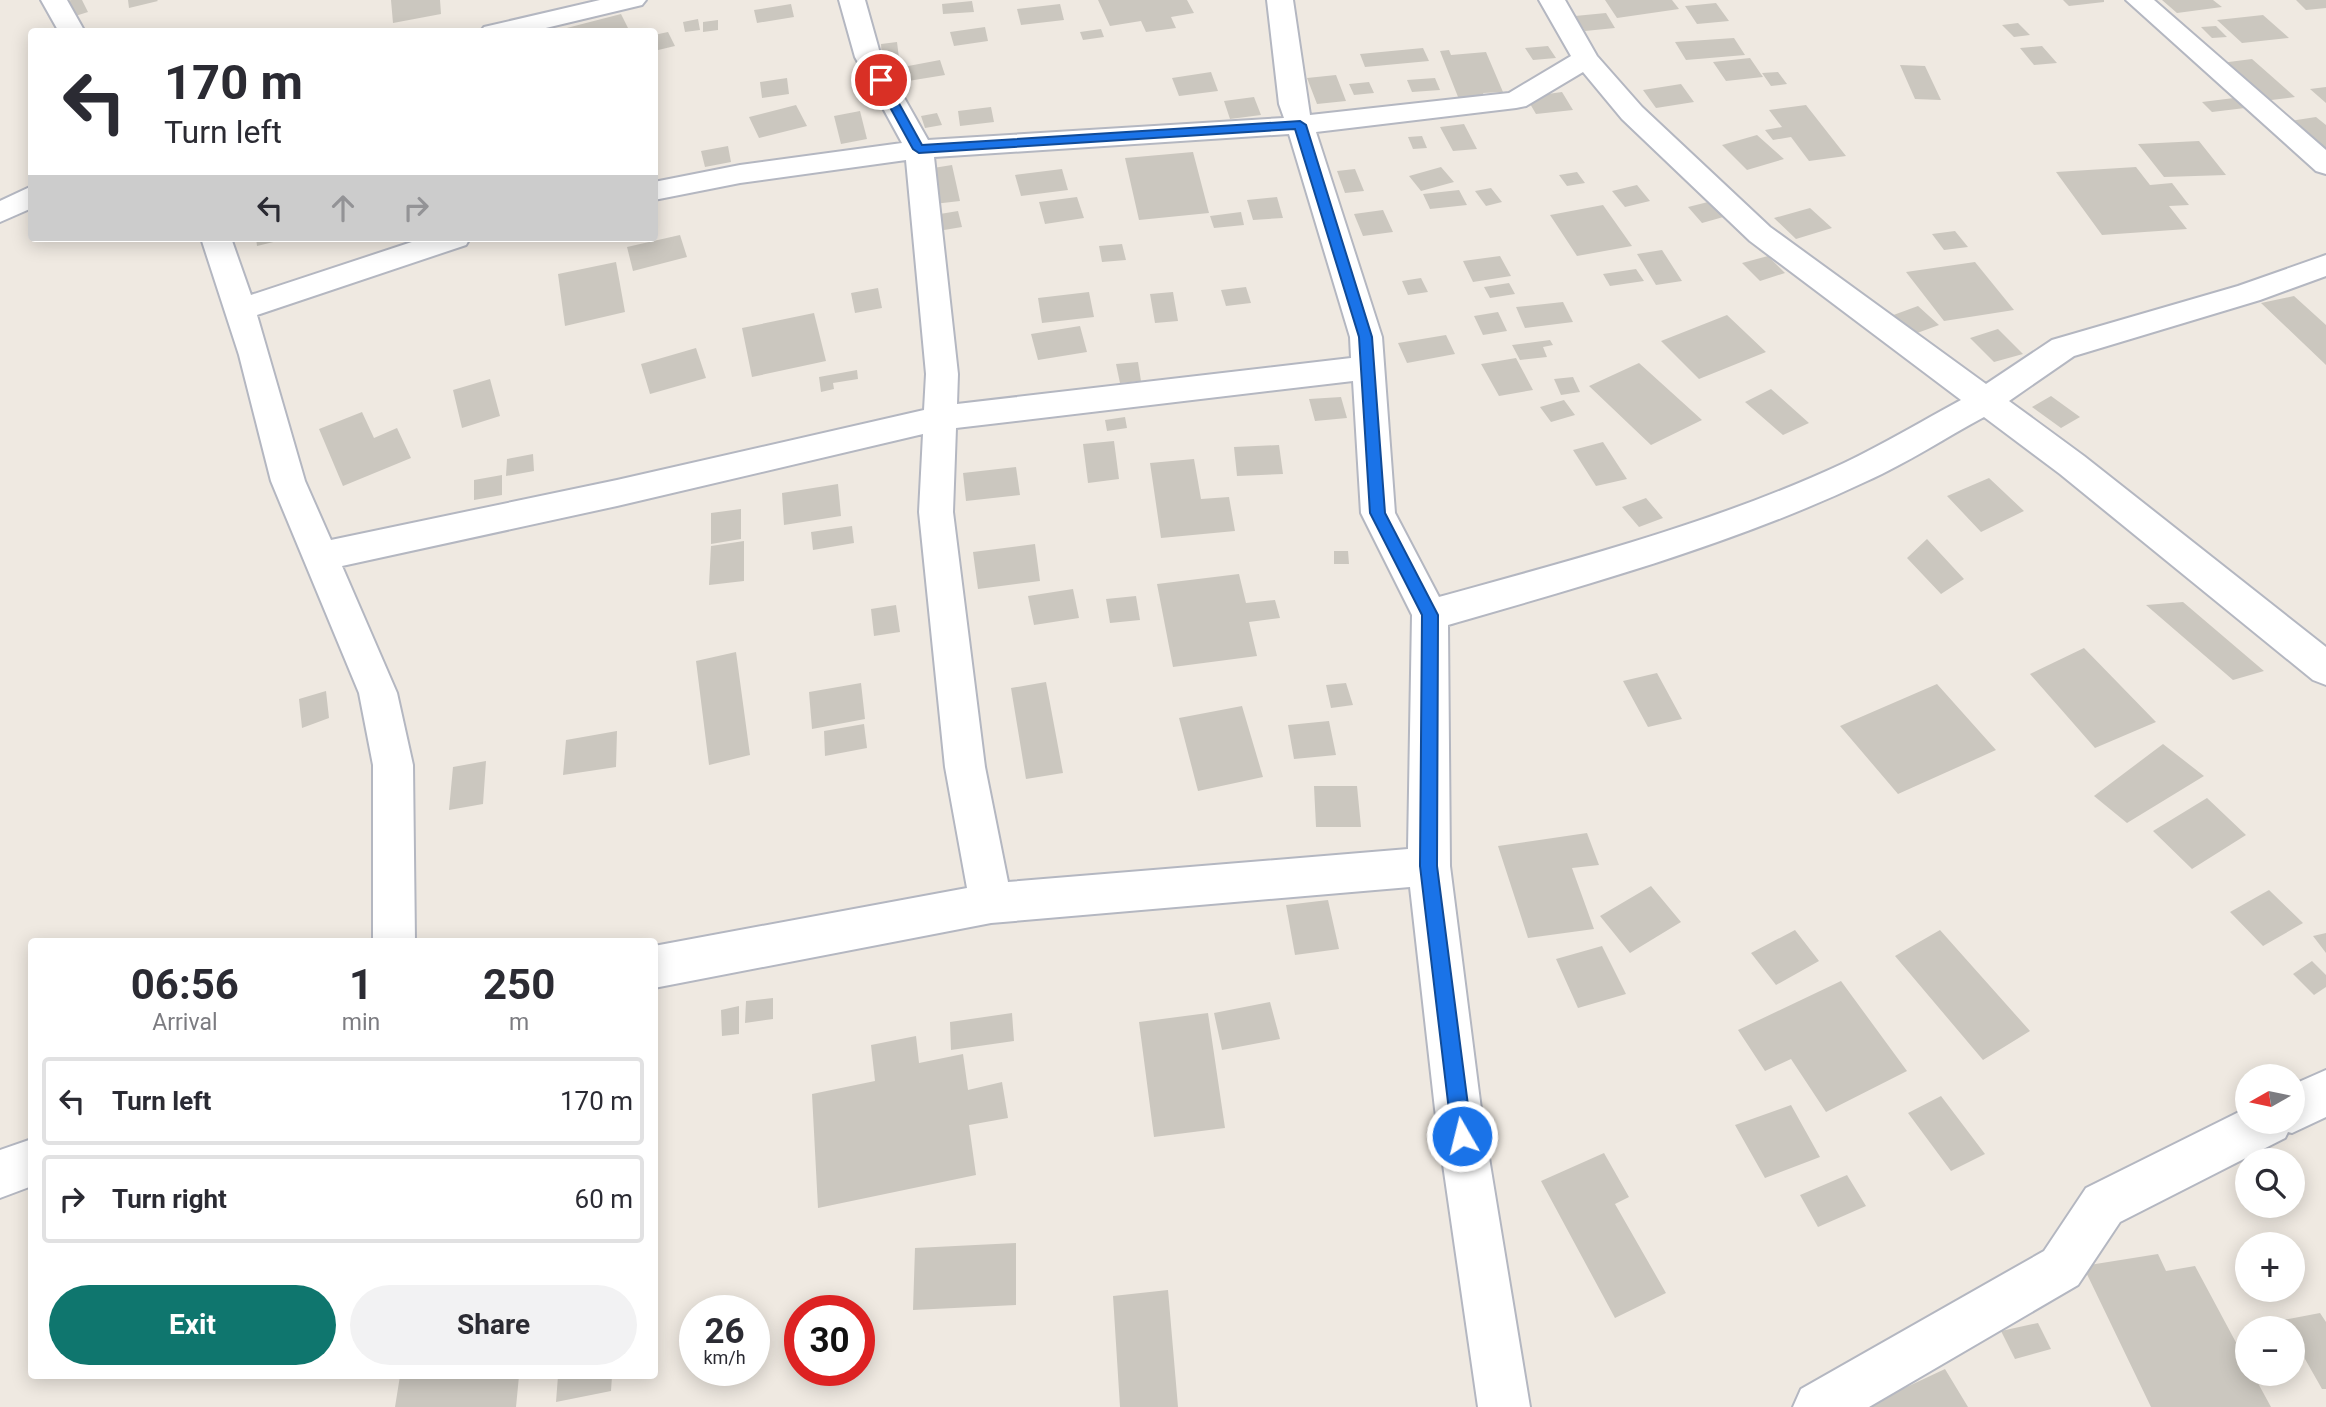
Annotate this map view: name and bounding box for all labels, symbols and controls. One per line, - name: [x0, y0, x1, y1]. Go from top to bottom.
- pin: [851, 50, 911, 110]
- text: 170 m: [164, 54, 303, 111]
- icon: left: [49, 56, 140, 147]
- icon: arrive: [862, 61, 900, 99]
- text: Turn left: [164, 113, 282, 151]
- icon: left: [251, 189, 289, 227]
- icon: ahead: [324, 189, 362, 227]
- icon: right: [397, 189, 435, 227]
- text: 06:56: [131, 960, 239, 1009]
- text: 1: [349, 960, 373, 1009]
- text: 250: [483, 960, 555, 1009]
- text: Arrival: [152, 1009, 218, 1036]
- text: min: [342, 1009, 380, 1036]
- text: m: [509, 1009, 529, 1036]
- north arrow: [2235, 1064, 2305, 1134]
- map controls: [2235, 1064, 2305, 1386]
- icon: left: [53, 1082, 91, 1120]
- text: Turn left: [112, 1086, 211, 1116]
- text: 170 m: [560, 1086, 633, 1116]
- position arrow: [1425, 1099, 1499, 1173]
- button: search: [2235, 1148, 2305, 1218]
- icon: right: [53, 1180, 91, 1218]
- text: Turn right: [112, 1184, 227, 1214]
- text: 60 m: [575, 1184, 633, 1214]
- button: +: [2235, 1232, 2305, 1302]
- button: Exit: [49, 1285, 336, 1365]
- button: Share: [350, 1285, 637, 1365]
- speed limit sign: 30: [784, 1295, 875, 1386]
- text: 26: [704, 1311, 745, 1352]
- button: −: [2235, 1316, 2305, 1386]
- text: km/h: [703, 1347, 746, 1368]

